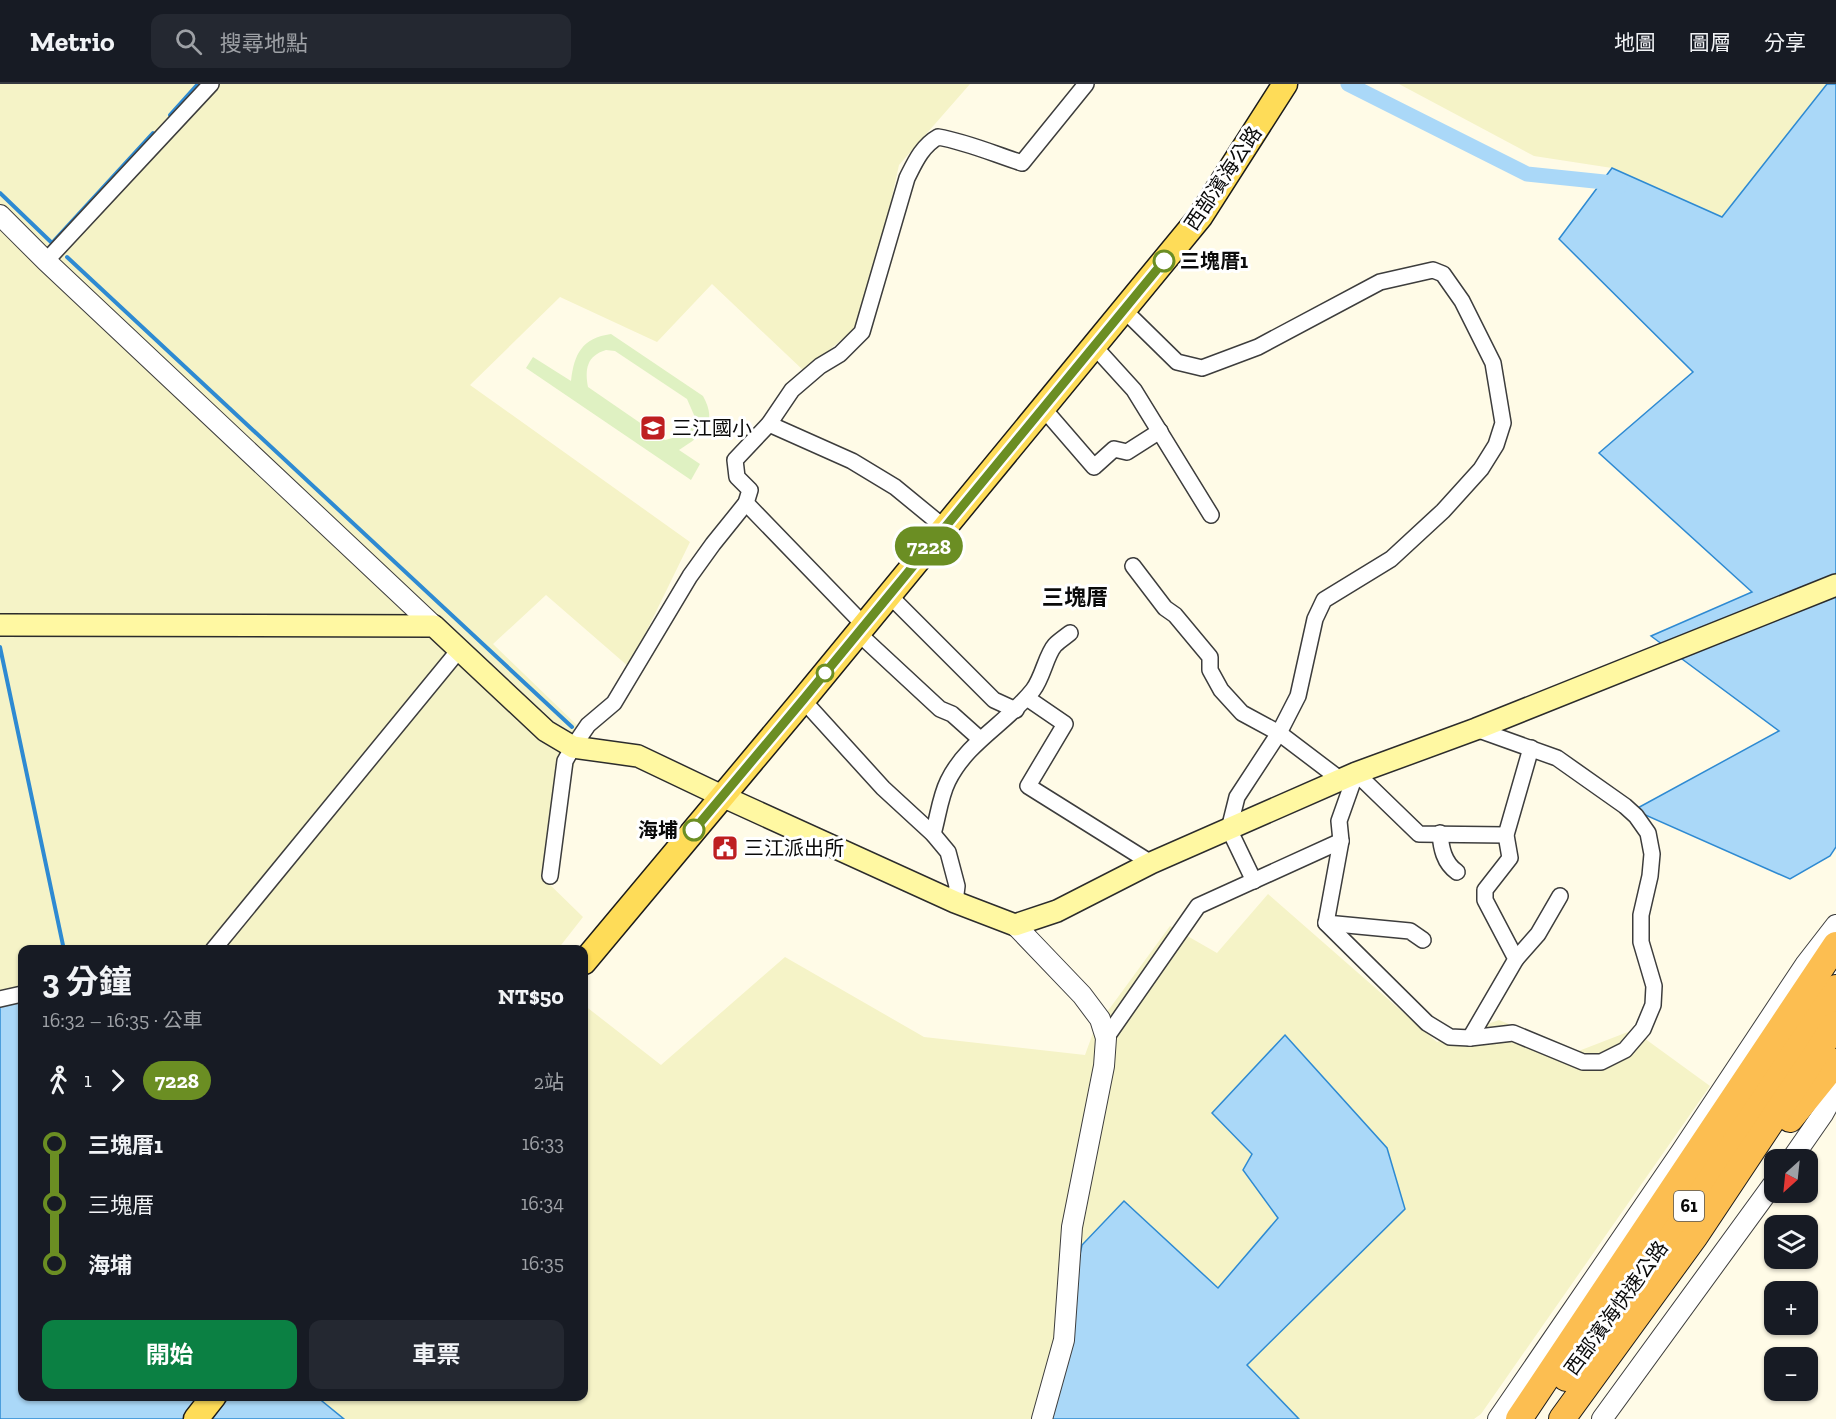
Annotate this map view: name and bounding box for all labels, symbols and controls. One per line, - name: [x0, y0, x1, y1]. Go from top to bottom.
- search box: [151, 14, 571, 68]
- text: Metrio: [30, 25, 115, 58]
- icon: search: [172, 25, 205, 58]
- text: 搜尋地點: [220, 30, 308, 57]
- text: 地圖: [1614, 30, 1656, 55]
- text: 圖層: [1689, 30, 1731, 55]
- text: 分享: [1764, 30, 1806, 55]
- street label: 西部濱海公路: [1179, 122, 1267, 234]
- place label: 三塊厝1: [1180, 249, 1248, 273]
- marker: 三塊厝1: [1153, 250, 1175, 272]
- school or university icon: 三江國小: [638, 413, 668, 443]
- place label: 三江國小: [672, 416, 752, 440]
- line badge: 7228: [887, 526, 971, 566]
- text: 7228: [907, 534, 951, 559]
- district label: 三塊厝: [1042, 584, 1108, 611]
- unlabelled marker: [816, 664, 834, 682]
- place label: 海埔: [638, 818, 678, 842]
- marker: 海埔: [683, 819, 705, 841]
- public building icon: 三江派出所: [710, 833, 740, 863]
- place label: 三江派出所: [744, 836, 844, 860]
- text: 3 分鐘: [42, 962, 132, 1001]
- text: NT$50: [498, 983, 564, 1010]
- text: 16:32 – 16:35 · 公車: [42, 1008, 203, 1032]
- icon: walk: [42, 1064, 75, 1097]
- icon: forward: [101, 1064, 134, 1097]
- text: 1: [84, 1068, 92, 1092]
- text: 7228: [155, 1068, 199, 1093]
- text: 2站: [534, 1070, 564, 1094]
- text: 16:33: [522, 1131, 564, 1155]
- text: 三塊厝1: [88, 1132, 163, 1159]
- north arrow: [1764, 1149, 1818, 1203]
- map controls: [1764, 1149, 1818, 1401]
- text: 16:34: [521, 1191, 564, 1215]
- road number: 61: [1674, 1191, 1704, 1221]
- text: 三塊厝: [88, 1192, 154, 1219]
- button: layers: [1764, 1215, 1818, 1269]
- street label: 西部濱海快速公路: [1559, 1236, 1673, 1380]
- text: 16:35: [521, 1251, 564, 1275]
- text: 海埔: [88, 1252, 132, 1279]
- button: +: [1764, 1281, 1818, 1335]
- button: 開始: [42, 1320, 297, 1389]
- button: 車票: [309, 1320, 564, 1389]
- button: −: [1764, 1347, 1818, 1401]

